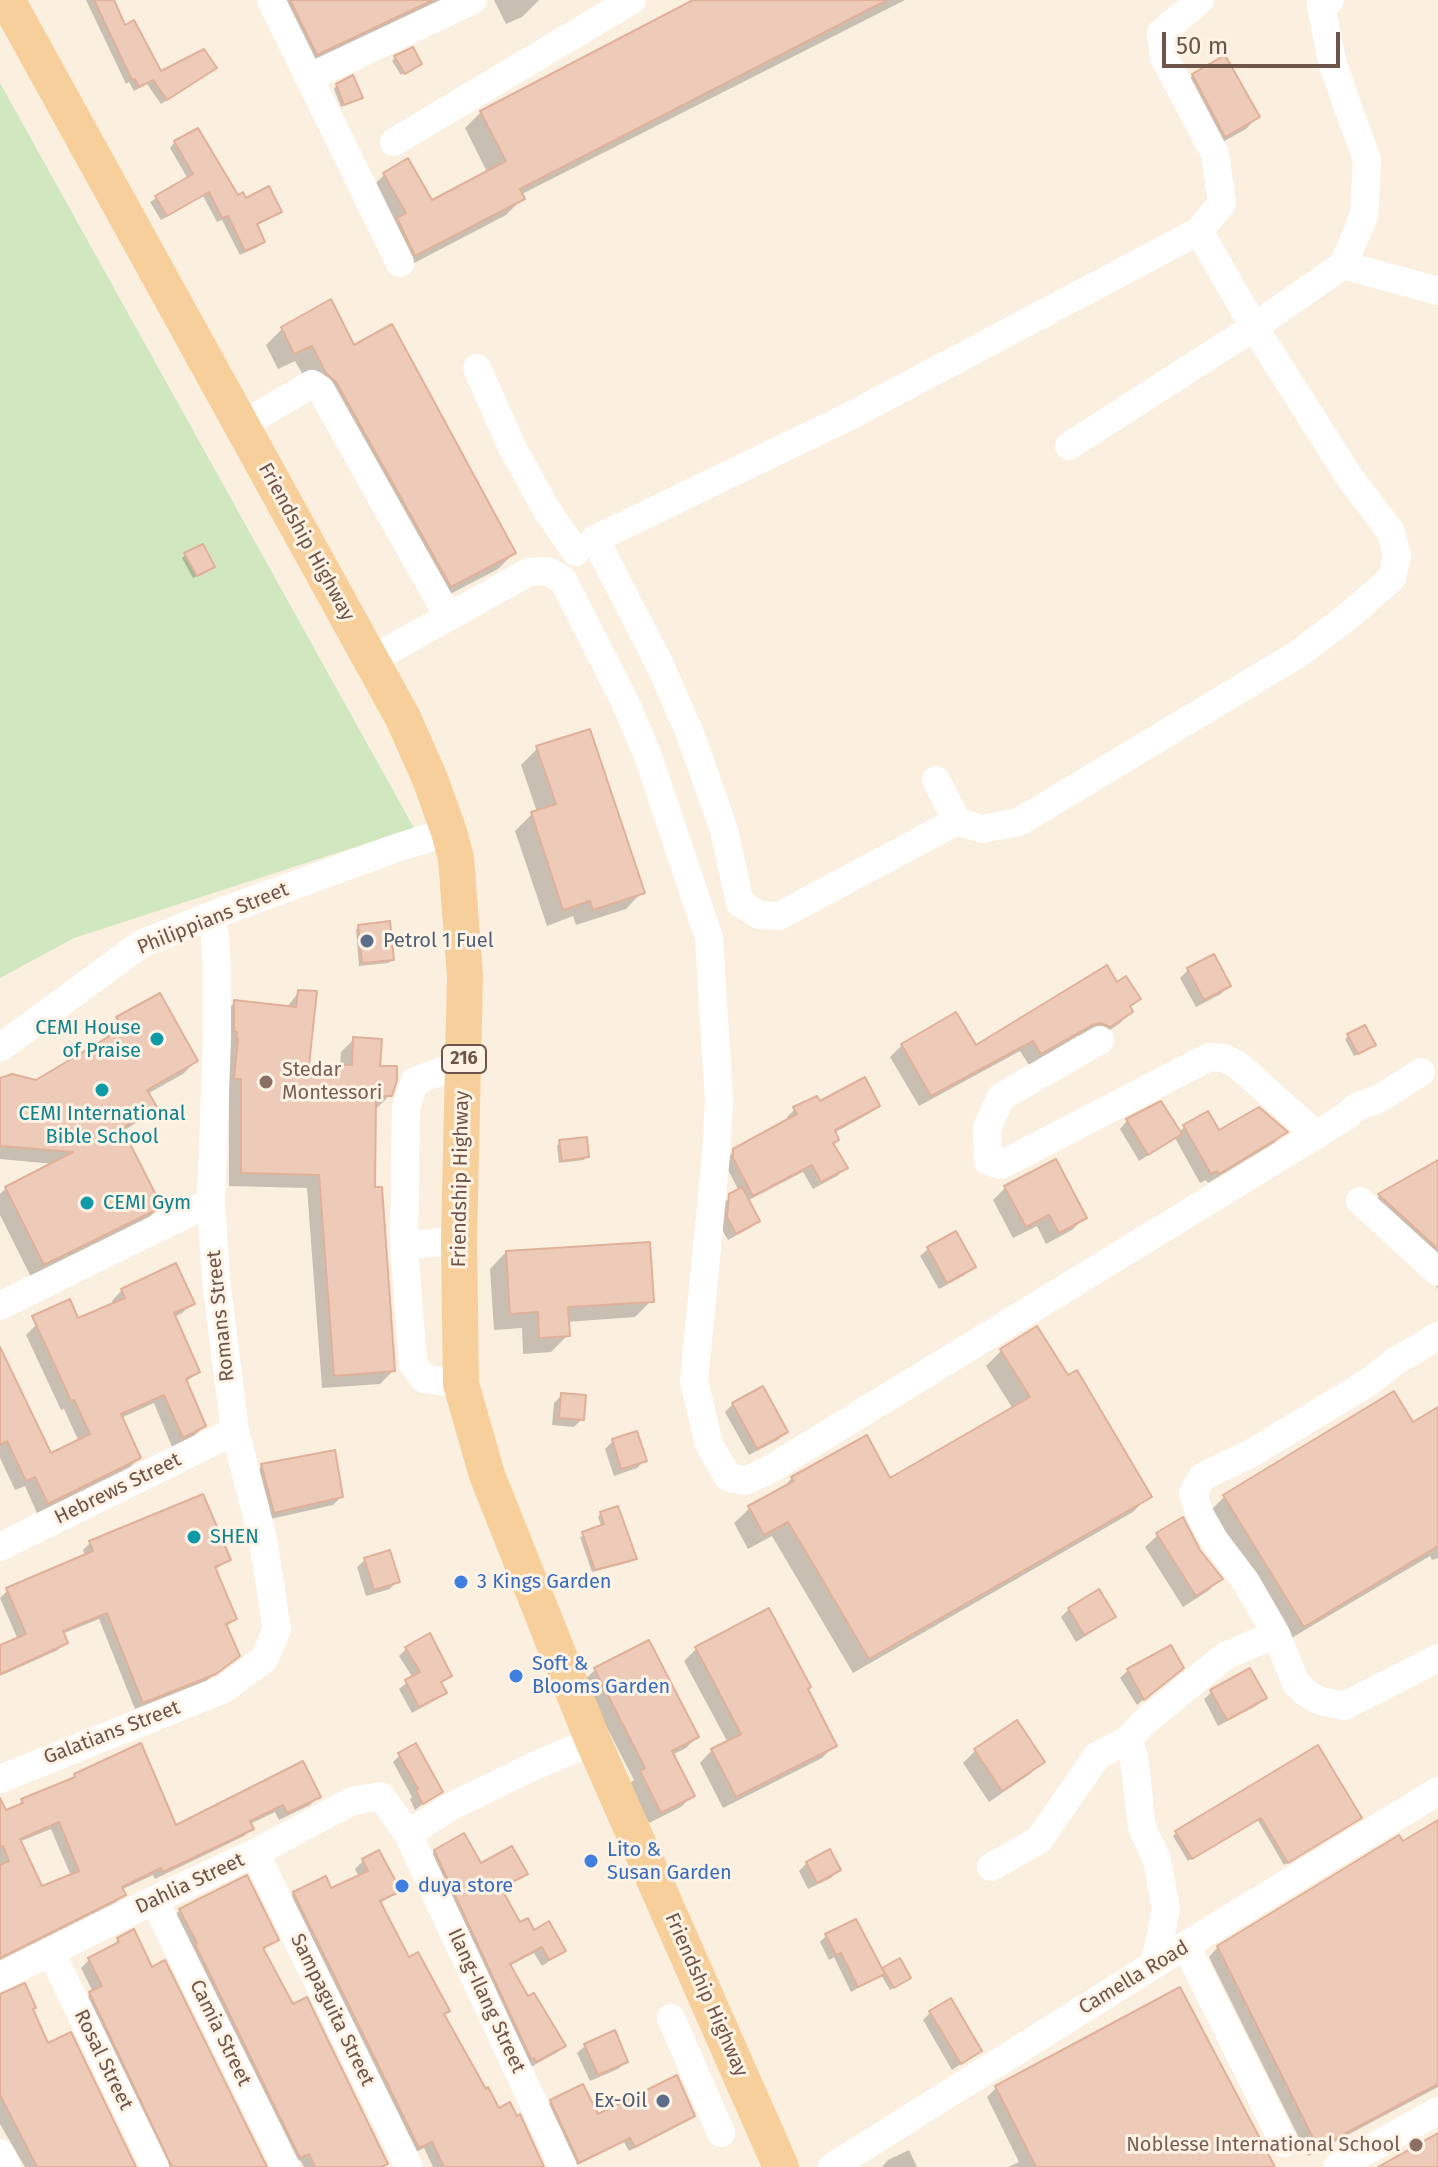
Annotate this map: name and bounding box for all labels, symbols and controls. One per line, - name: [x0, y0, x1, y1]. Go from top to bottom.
- scale bar: [1166, 16, 1344, 66]
- text: 50 m: [1176, 32, 1228, 60]
- street label: Friendship Highway: [253, 459, 359, 625]
- street label: Philippians Street: [134, 878, 292, 960]
- place label: Petrol 1 Fuel: [383, 929, 494, 953]
- marker: Petrol 1 Fuel: [358, 932, 376, 950]
- place label: CEMI House of Praise: [35, 1016, 141, 1063]
- marker: CEMI House of Praise: [148, 1030, 166, 1048]
- road number: 216: [442, 1045, 486, 1073]
- place label: Stedar Montessori: [282, 1058, 382, 1105]
- marker: Stedar Montessori: [257, 1073, 275, 1091]
- marker: CEMI International Bible School: [93, 1081, 111, 1099]
- street label: Friendship Highway: [447, 1090, 475, 1268]
- place label: CEMI International Bible School: [18, 1102, 186, 1149]
- place label: CEMI Gym: [103, 1191, 191, 1215]
- marker: CEMI Gym: [78, 1194, 96, 1212]
- street label: Romans Street: [202, 1249, 240, 1383]
- street label: Hebrews Street: [51, 1448, 185, 1530]
- place label: SHEN: [210, 1525, 259, 1549]
- marker: SHEN: [185, 1528, 203, 1546]
- place label: 3 Kings Garden: [477, 1570, 612, 1594]
- marker: 3 Kings Garden: [452, 1573, 470, 1591]
- place label: Soft & Blooms Garden: [532, 1652, 670, 1699]
- marker: Soft & Blooms Garden: [507, 1667, 525, 1685]
- street label: Galatians Street: [40, 1696, 184, 1770]
- place label: Lito & Susan Garden: [607, 1838, 732, 1885]
- street label: Dahlia Street: [132, 1848, 248, 1920]
- marker: Lito & Susan Garden: [582, 1852, 600, 1870]
- place label: duya store: [418, 1874, 513, 1898]
- marker: duya store: [393, 1877, 411, 1895]
- street label: Friendship Highway: [659, 1909, 753, 2081]
- street label: Ilang-Ilang Street: [442, 1925, 530, 2077]
- street label: Sampaguita Street: [285, 1930, 379, 2090]
- street label: Camella Road: [1075, 1936, 1193, 2020]
- street label: Camia Street: [184, 1976, 256, 2090]
- street label: Rosal Street: [68, 2006, 138, 2114]
- place label: Ex-Oil: [594, 2089, 647, 2113]
- marker: Ex-Oil: [654, 2092, 672, 2110]
- place label: Noblesse International School: [1126, 2133, 1400, 2157]
- marker: Noblesse International School: [1407, 2136, 1425, 2154]

